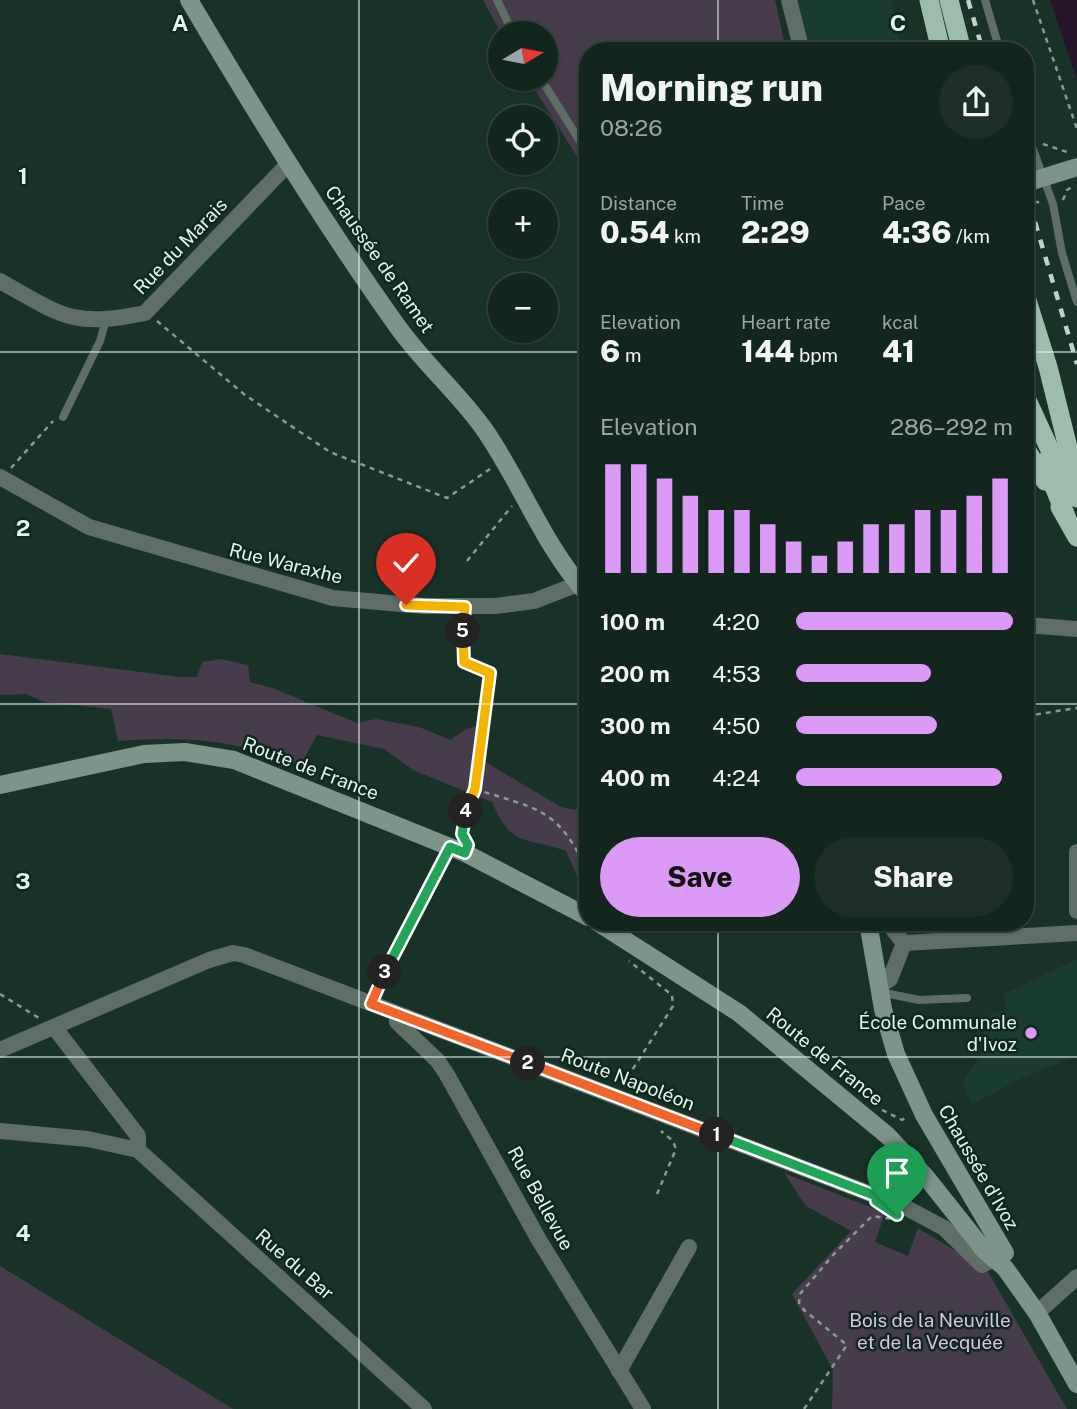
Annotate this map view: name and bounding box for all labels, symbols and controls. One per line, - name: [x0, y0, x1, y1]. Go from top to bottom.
- text: A: [172, 9, 189, 36]
- text: C: [890, 9, 906, 36]
- north arrow: [488, 21, 558, 91]
- map controls: [488, 21, 558, 343]
- text: Morning run: [600, 65, 823, 110]
- button: share: [939, 65, 1013, 139]
- button: locate: [488, 105, 558, 175]
- text: 08:26: [600, 114, 663, 141]
- text: 1: [18, 162, 28, 189]
- street label: Chaussée de Ramet: [321, 181, 439, 337]
- button: +: [488, 189, 558, 259]
- text: Distance: [600, 192, 677, 214]
- text: Time: [741, 192, 784, 214]
- text: Pace: [882, 192, 925, 214]
- street label: Rue du Marais: [129, 193, 231, 299]
- text: 0.54: [600, 214, 669, 250]
- text: 2:29: [741, 214, 810, 250]
- text: 4:36: [882, 214, 951, 250]
- text: km: [669, 225, 701, 247]
- text: /km: [951, 225, 990, 247]
- button: −: [488, 273, 558, 343]
- text: Elevation: [600, 311, 681, 333]
- text: Heart rate: [741, 311, 831, 333]
- text: kcal: [882, 311, 919, 333]
- text: 6: [600, 333, 620, 369]
- text: 144: [741, 333, 794, 369]
- text: 41: [882, 333, 915, 369]
- text: m: [620, 344, 641, 366]
- text: bpm: [794, 344, 838, 366]
- text: Elevation: [600, 413, 698, 440]
- text: 286–292 m: [890, 413, 1013, 440]
- text: 2: [16, 514, 30, 541]
- pin: [376, 533, 436, 605]
- street label: Rue Waraxhe: [227, 538, 345, 588]
- icon: check: [387, 544, 425, 582]
- text: 100 m: [600, 608, 665, 635]
- text: 4:20: [712, 608, 760, 635]
- pin: 5: [446, 614, 480, 648]
- text: 5: [456, 619, 469, 641]
- text: 200 m: [600, 660, 670, 687]
- text: 4:53: [712, 660, 761, 687]
- text: 300 m: [600, 712, 671, 739]
- text: 4:50: [712, 712, 760, 739]
- street label: Route de France: [240, 732, 382, 804]
- text: 400 m: [600, 764, 670, 791]
- text: 4:24: [712, 764, 760, 791]
- pin: 4: [448, 794, 484, 828]
- text: 4: [459, 799, 472, 821]
- button: Save: [600, 837, 800, 917]
- button: Share: [814, 837, 1013, 917]
- text: 3: [15, 867, 31, 894]
- pin: 3: [368, 954, 402, 990]
- text: 3: [378, 960, 391, 982]
- street label: Route de France: [762, 1002, 888, 1110]
- place label: École Communale d'Ivoz: [858, 1011, 1017, 1055]
- marker: École Communale d'Ivoz: [1023, 1025, 1039, 1041]
- street label: Route Napoléon: [558, 1043, 698, 1115]
- pin: 2: [510, 1046, 546, 1080]
- text: 2: [521, 1051, 534, 1073]
- street label: Chaussée d'Ivoz: [934, 1101, 1024, 1233]
- pin: 1: [700, 1118, 734, 1152]
- text: 1: [712, 1123, 721, 1145]
- street label: Rue Bellevue: [503, 1142, 579, 1254]
- pin: [867, 1143, 927, 1215]
- icon: arrive: [878, 1154, 916, 1192]
- text: 4: [15, 1219, 31, 1246]
- street label: Rue du Bar: [251, 1224, 339, 1304]
- park label: Bois de la Neuville et de la Vecquée: [849, 1309, 1011, 1353]

